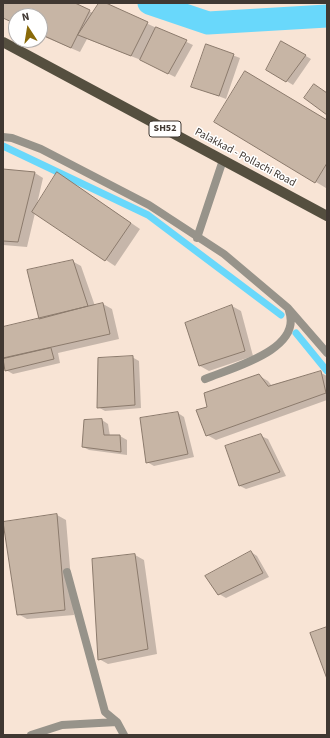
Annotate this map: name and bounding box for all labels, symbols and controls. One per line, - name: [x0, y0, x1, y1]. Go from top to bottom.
- north arrow: [8, 8, 48, 48]
- text: N: [20, 9, 31, 25]
- road number: SH52: [149, 121, 181, 137]
- street label: Palakkad - Pollachi Road: [192, 126, 298, 190]

